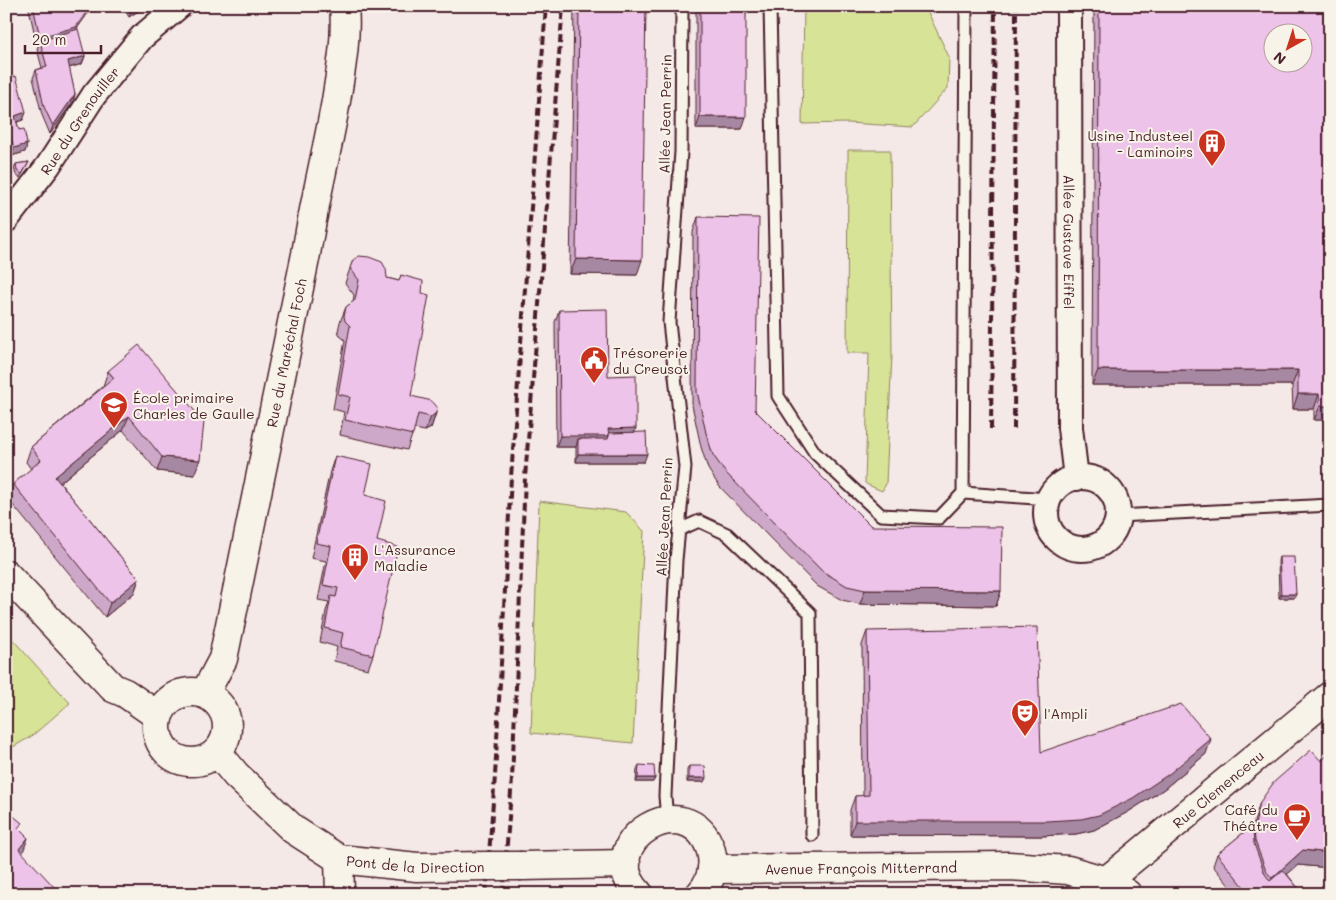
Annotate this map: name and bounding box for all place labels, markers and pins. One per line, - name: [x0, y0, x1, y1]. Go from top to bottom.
- place label: Usine Industeel - Laminoirs: [1087, 126, 1193, 161]
- building icon: Usine Industeel - Laminoirs: [1197, 128, 1227, 167]
- place label: Trésorerie du Creusot: [613, 343, 689, 378]
- public building icon: Trésorerie du Creusot: [579, 345, 609, 384]
- place label: École primaire Charles de Gaulle: [133, 388, 255, 423]
- school or university icon: École primaire Charles de Gaulle: [99, 390, 129, 429]
- place label: L'Assurance Maladie: [374, 540, 456, 575]
- building icon: L'Assurance Maladie: [340, 542, 370, 581]
- theatre icon: l'Ampli: [1010, 698, 1040, 737]
- place label: l'Ampli: [1044, 704, 1088, 723]
- place label: Café du Théâtre: [1223, 800, 1278, 835]
- cafe icon: Café du Théâtre: [1282, 802, 1312, 841]

